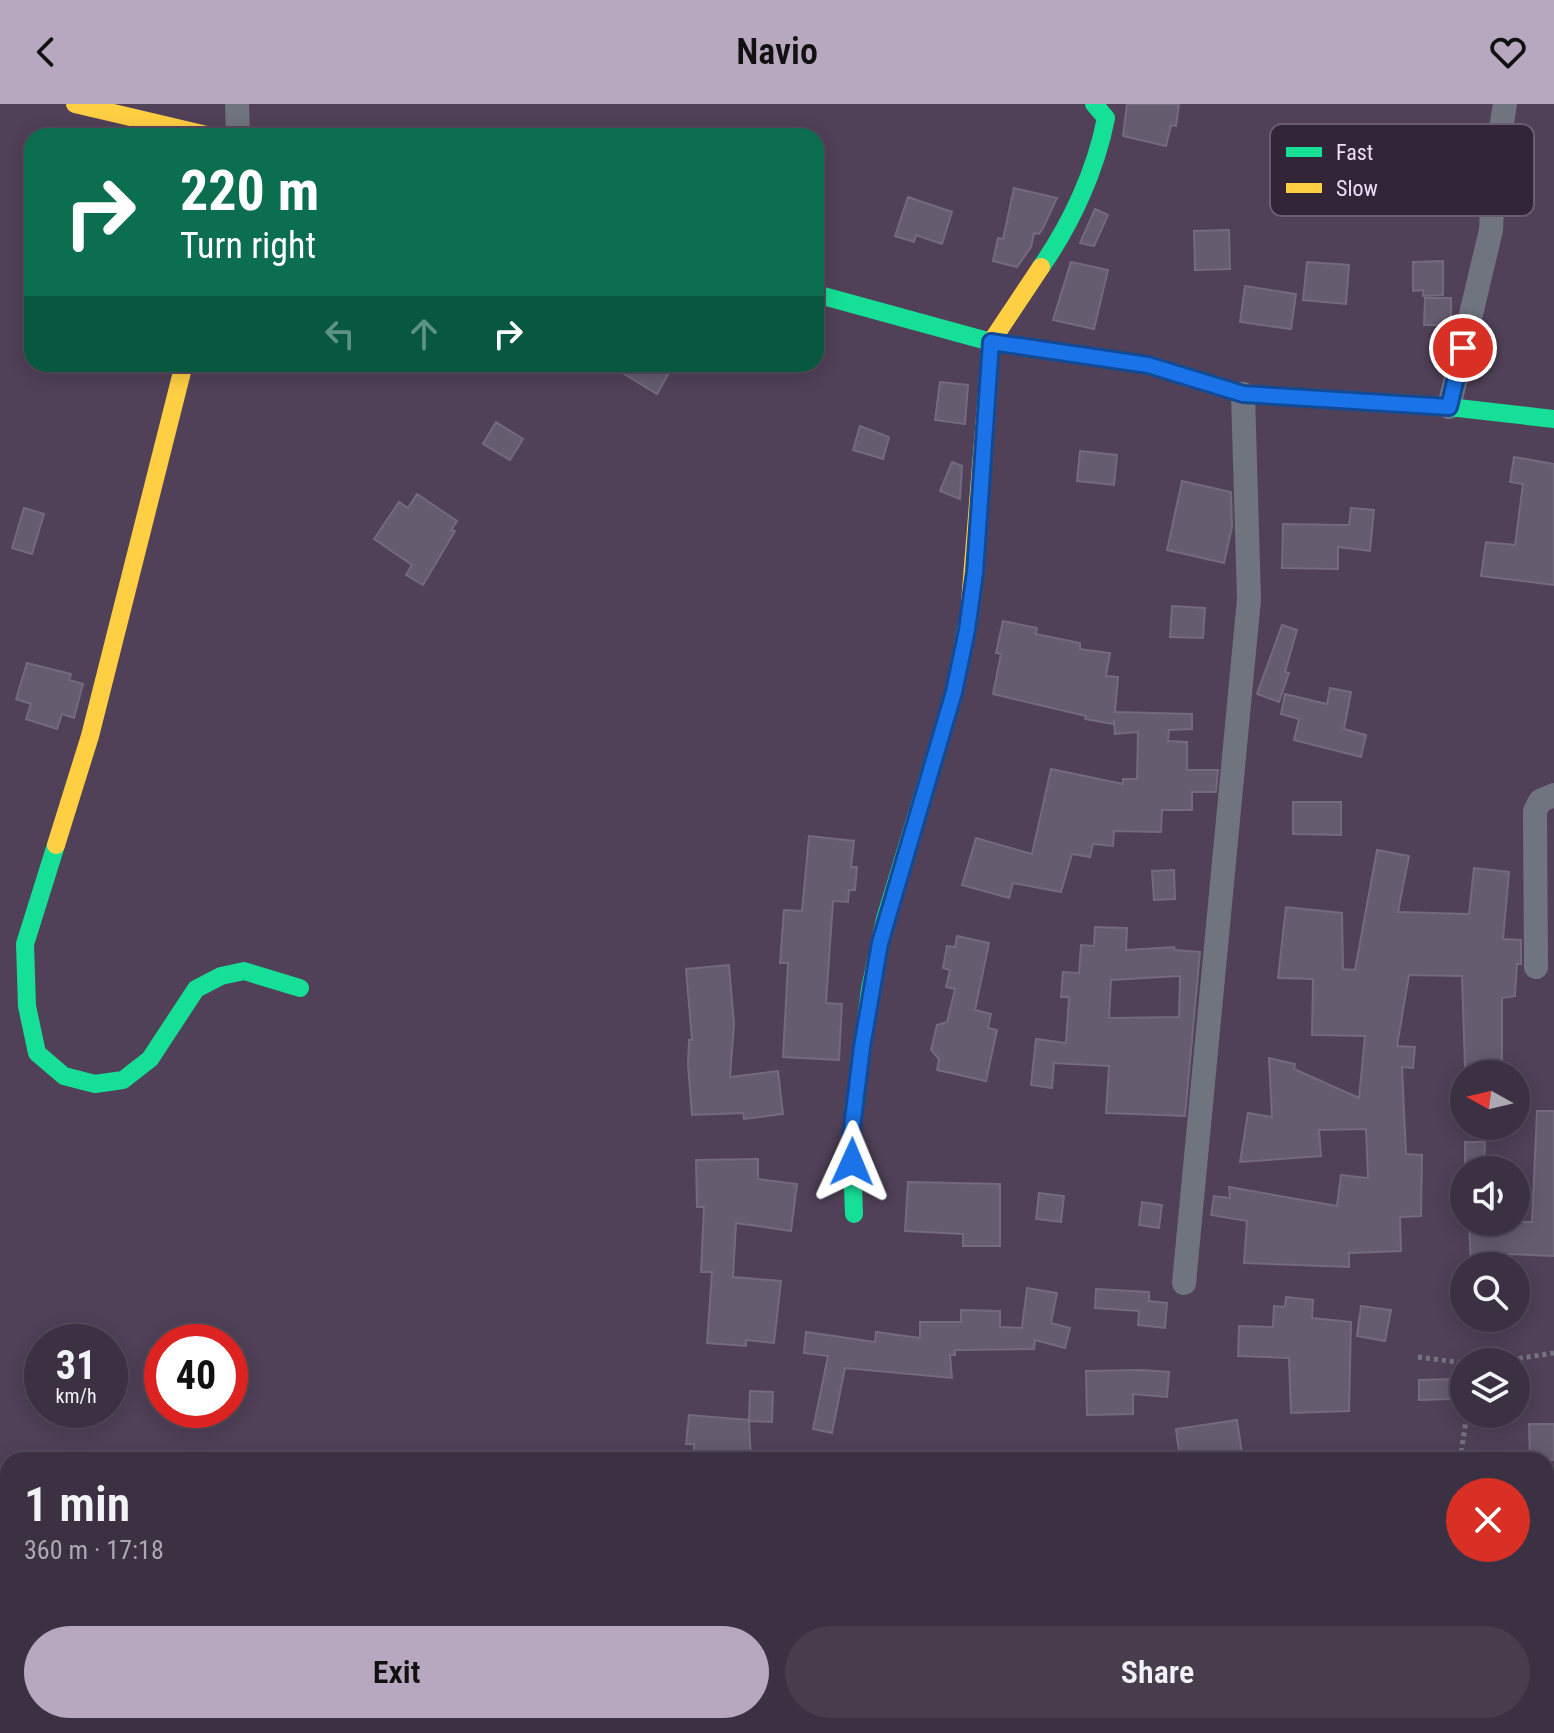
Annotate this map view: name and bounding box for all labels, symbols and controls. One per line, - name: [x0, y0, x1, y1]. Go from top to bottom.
- icon: back: [24, 30, 68, 74]
- icon: heart: [1486, 30, 1530, 74]
- text: Navio: [736, 31, 818, 73]
- legend: [1270, 124, 1534, 216]
- text: Fast: [1336, 140, 1373, 165]
- text: 220 m: [180, 158, 319, 224]
- icon: right: [48, 160, 152, 264]
- text: Slow: [1336, 176, 1378, 201]
- text: Turn right: [180, 225, 316, 267]
- icon: left: [318, 312, 362, 356]
- icon: ahead: [402, 312, 446, 356]
- icon: right: [486, 312, 530, 356]
- pin: [1429, 314, 1497, 382]
- icon: arrive: [1441, 326, 1485, 370]
- north arrow: [1450, 1060, 1530, 1140]
- map controls: [1450, 1060, 1530, 1428]
- position arrow: [810, 1120, 894, 1204]
- button: sound: [1450, 1156, 1530, 1236]
- button: search: [1450, 1252, 1530, 1332]
- speed limit sign: 40: [144, 1324, 248, 1428]
- text: 31: [56, 1342, 96, 1389]
- button: layers: [1450, 1348, 1530, 1428]
- text: km/h: [55, 1384, 97, 1408]
- text: 1 min: [24, 1476, 130, 1533]
- button: close: [1446, 1478, 1530, 1562]
- text: 360 m · 17:18: [24, 1535, 164, 1565]
- button: Exit: [24, 1626, 769, 1718]
- button: Share: [785, 1626, 1530, 1718]

